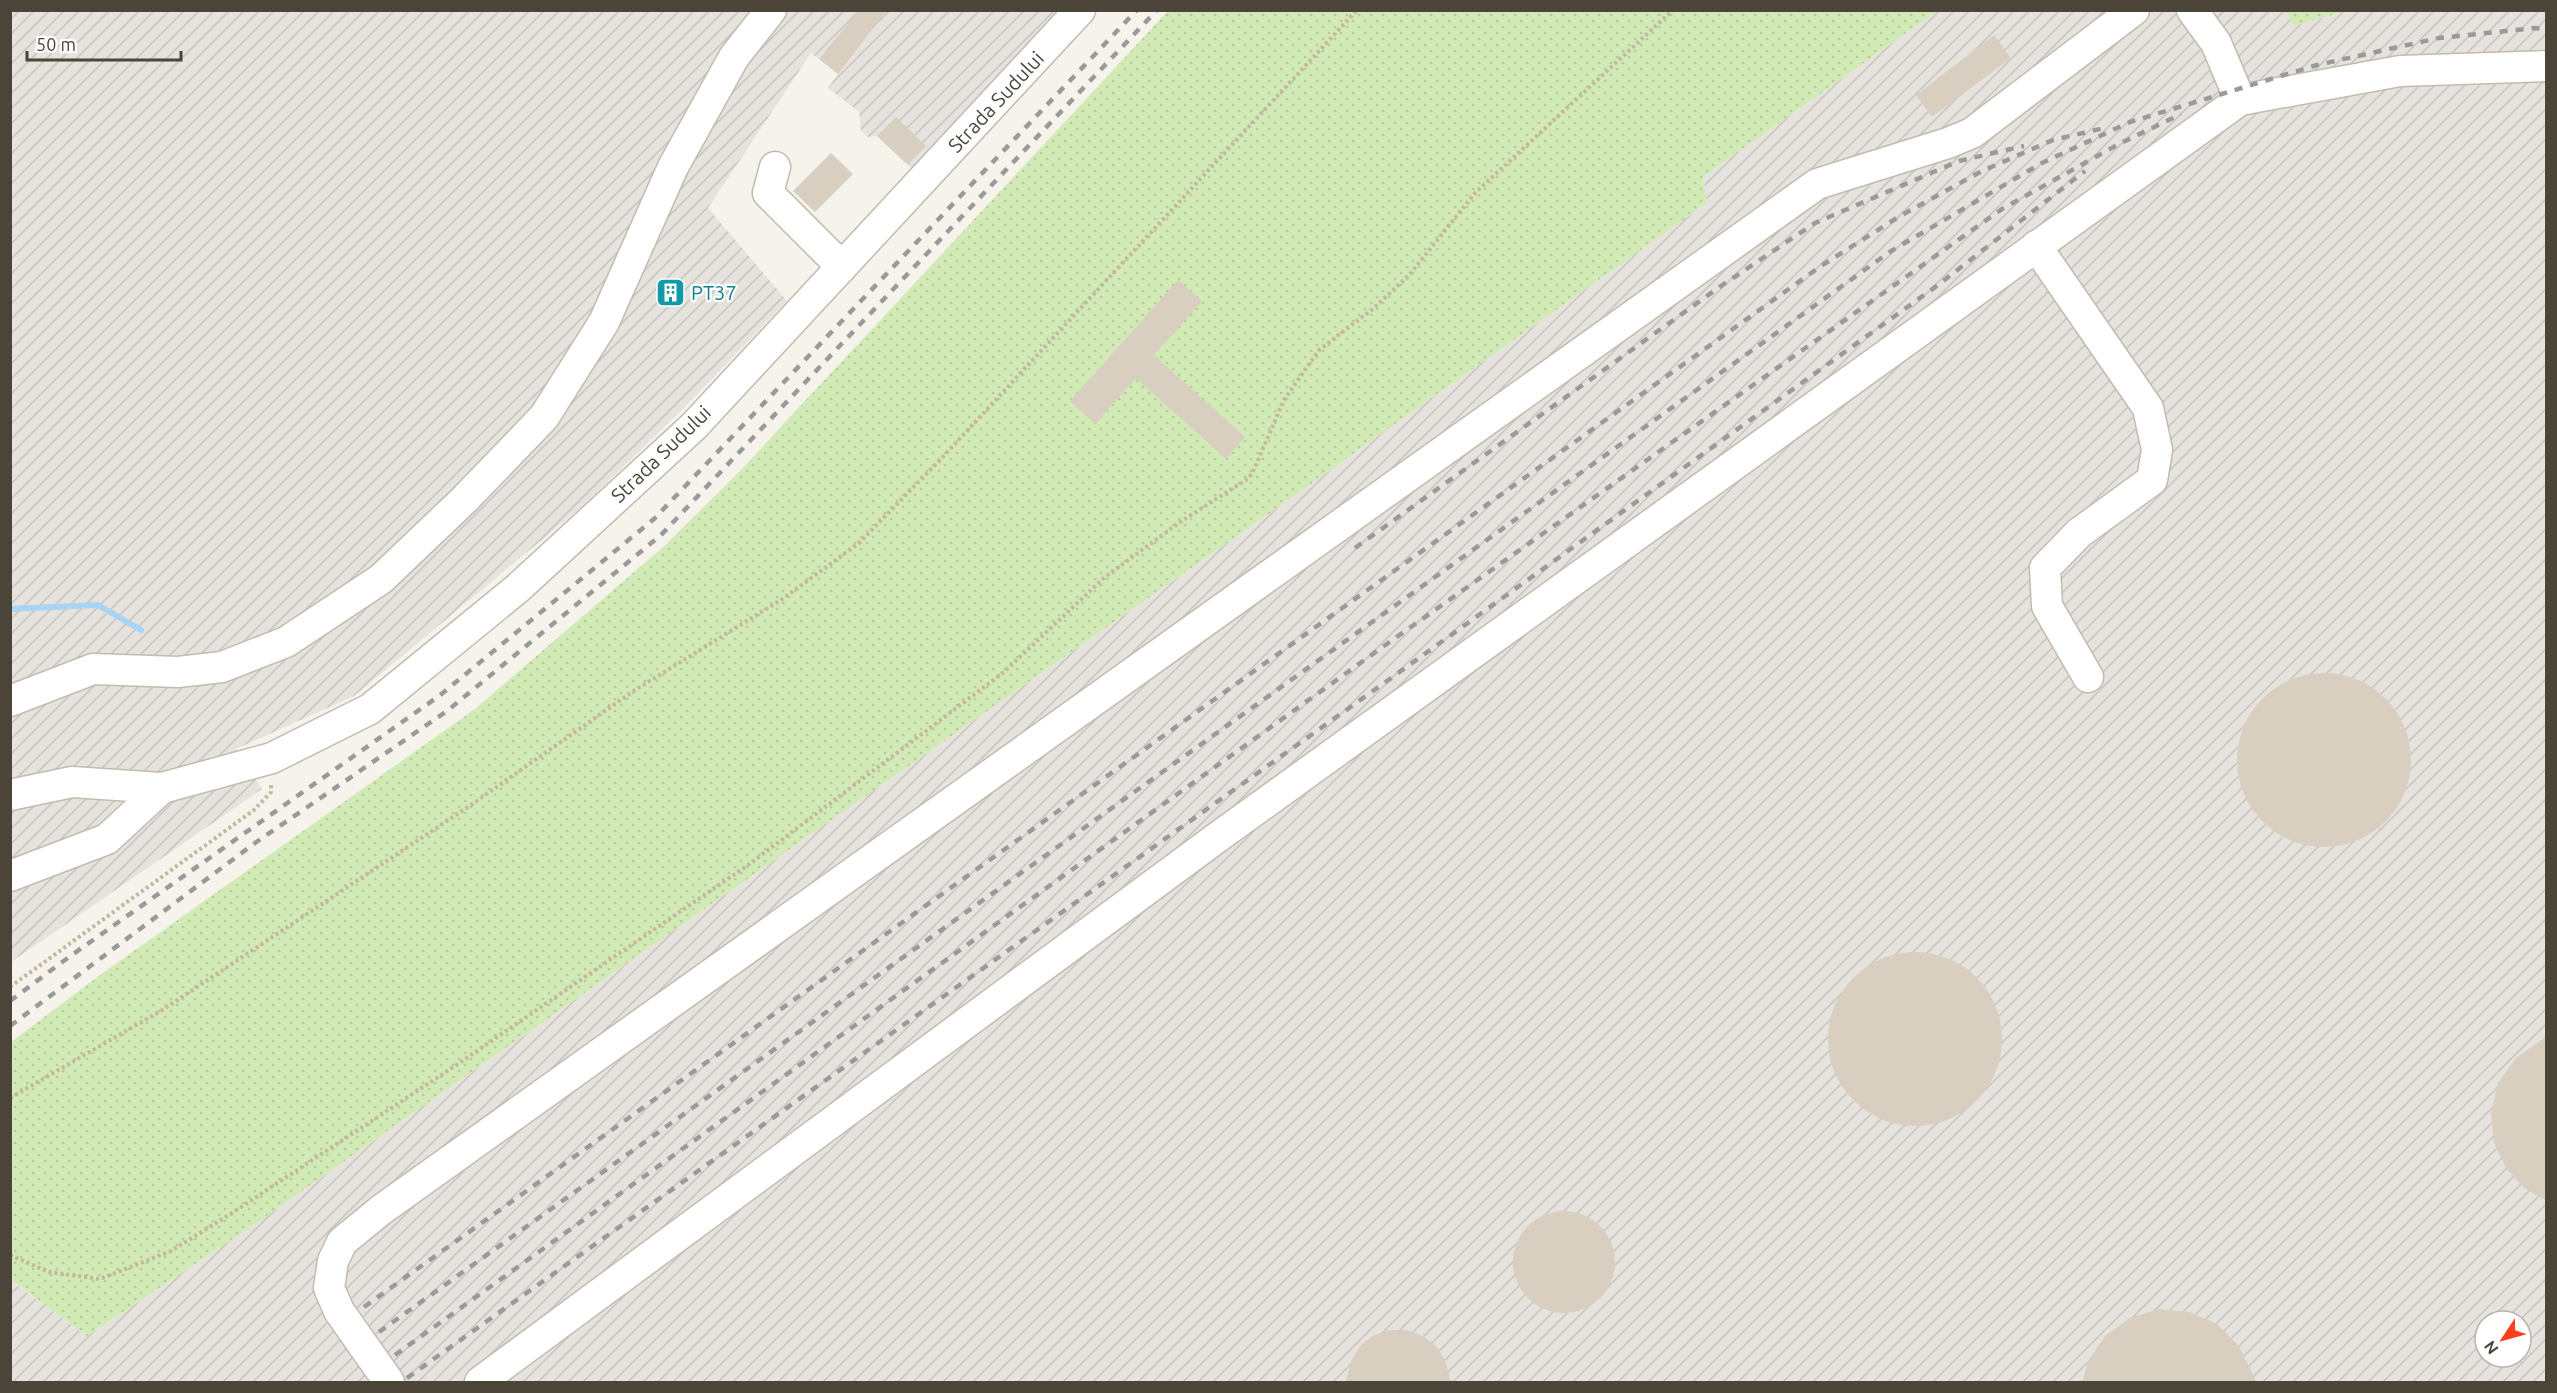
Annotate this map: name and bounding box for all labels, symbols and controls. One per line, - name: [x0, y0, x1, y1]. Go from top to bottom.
- scale bar: [27, 24, 182, 62]
- text: 50 m: [36, 34, 76, 54]
- street label: Strada Sudului: [943, 47, 1048, 157]
- building icon: PT37: [654, 277, 686, 309]
- place label: PT37: [691, 281, 737, 304]
- street label: Strada Sudului: [606, 400, 715, 507]
- north arrow: [2473, 1309, 2533, 1369]
- text: N: [2480, 1338, 2502, 1358]

